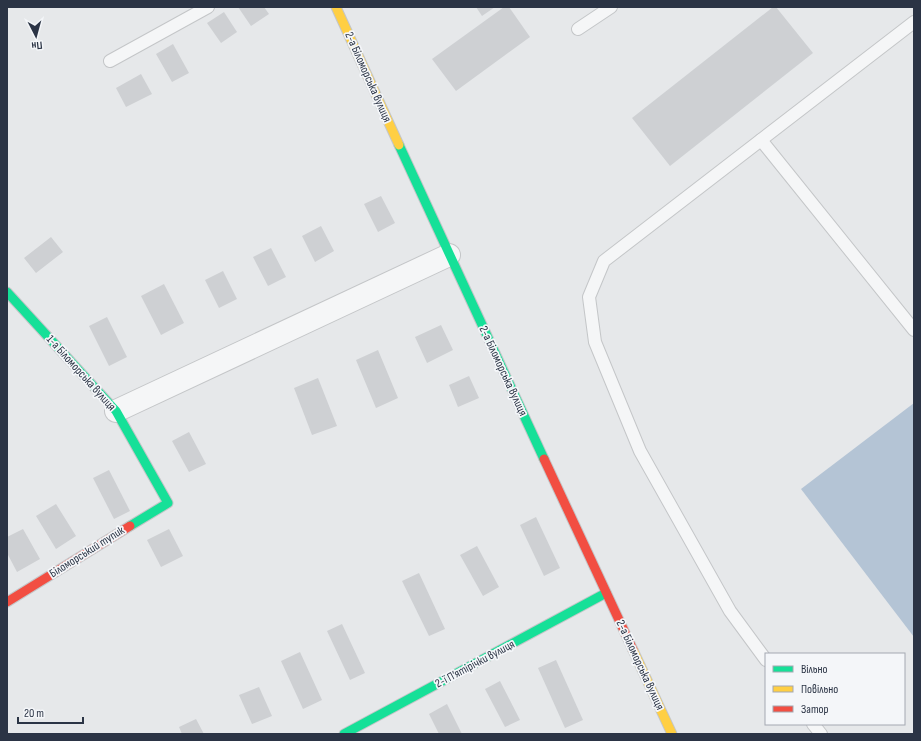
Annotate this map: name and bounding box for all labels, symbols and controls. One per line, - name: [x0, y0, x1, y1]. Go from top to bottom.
- north arrow: [16, 16, 56, 56]
- street label: 2-а Біломорська вулиця: [341, 29, 395, 125]
- text: Пн: [31, 38, 43, 52]
- street label: 2-а Біломорська вулиця: [476, 324, 531, 419]
- street label: 1-а Біломорська вулиця: [43, 332, 119, 414]
- street label: Біломорський тупик: [47, 523, 128, 581]
- street label: 2-а Біломорська вулиця: [613, 618, 668, 713]
- street label: 2-ї П’ятірічки вулиця: [433, 637, 518, 691]
- legend: [765, 653, 905, 725]
- text: Вільно: [801, 662, 827, 677]
- text: Повільно: [801, 682, 838, 697]
- scale bar: [18, 699, 83, 725]
- text: Затор: [801, 702, 829, 717]
- text: 20 m: [24, 706, 44, 721]

